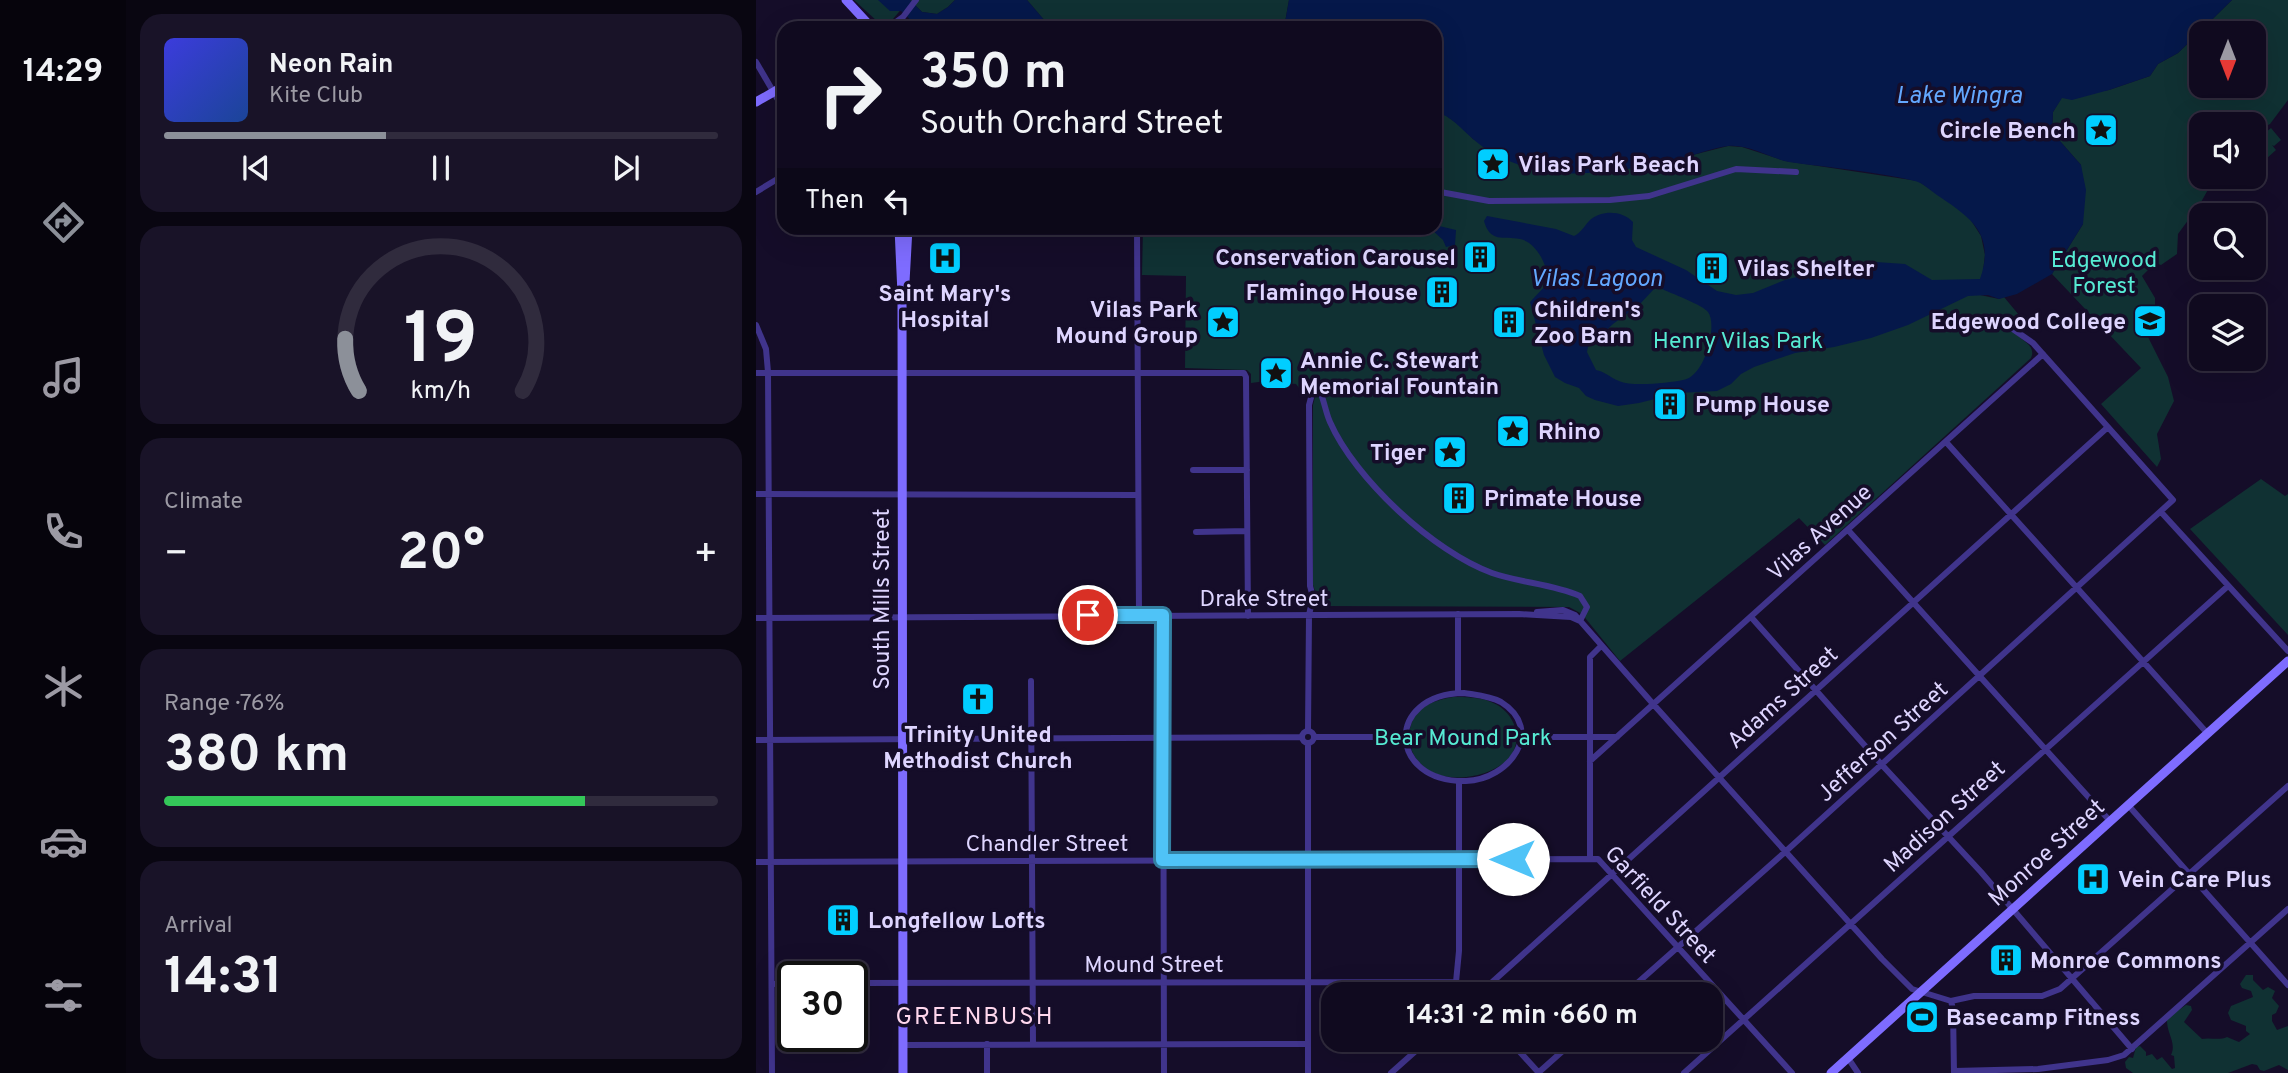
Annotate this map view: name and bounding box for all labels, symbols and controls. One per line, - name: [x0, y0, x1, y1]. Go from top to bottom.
- north arrow: [2189, 21, 2266, 98]
- map controls: [2189, 21, 2266, 371]
- text: 350 m: [920, 44, 1067, 106]
- text: Neon Rain: [269, 49, 394, 82]
- icon: right: [805, 49, 896, 140]
- text: 14:29: [23, 53, 103, 93]
- text: Kite Club: [269, 82, 363, 111]
- water label: Lake Wingra: [1896, 82, 2023, 112]
- text: South Orchard Street: [920, 105, 1223, 145]
- place icon: Circle Bench: [2082, 111, 2120, 149]
- button: sound: [2189, 112, 2266, 189]
- place label: Circle Bench: [1939, 118, 2076, 147]
- place icon: Vilas Park Beach: [1474, 145, 1512, 183]
- icon: previous: [237, 149, 275, 187]
- icon: pause: [422, 149, 460, 187]
- icon: next: [607, 149, 645, 187]
- place label: Vilas Park Beach: [1518, 152, 1700, 181]
- icon: left: [878, 182, 916, 220]
- text: Then: [805, 185, 864, 218]
- icon: directions: [39, 198, 88, 247]
- button: search: [2189, 203, 2266, 280]
- building icon: Conservation Carousel: [1461, 238, 1499, 276]
- hospital icon: Saint Mary's Hospital: [926, 239, 964, 277]
- place label: Conservation Carousel: [1215, 245, 1456, 274]
- park label: Edgewood Forest: [2051, 247, 2157, 302]
- building icon: Vilas Shelter: [1693, 249, 1731, 287]
- place label: Vilas Shelter: [1737, 256, 1875, 285]
- water label: Vilas Lagoon: [1530, 265, 1662, 295]
- building icon: Flamingo House: [1423, 273, 1461, 311]
- place label: Flamingo House: [1246, 280, 1418, 309]
- place label: Saint Mary's Hospital: [879, 281, 1011, 336]
- button: layers: [2189, 294, 2266, 371]
- text: 19: [404, 297, 478, 389]
- place label: Vilas Park Mound Group: [1055, 297, 1198, 352]
- place label: Children's Zoo Barn: [1534, 297, 1641, 352]
- school or university icon: Edgewood College: [2131, 302, 2169, 340]
- place icon: Vilas Park Mound Group: [1204, 303, 1242, 341]
- building icon: Children's Zoo Barn: [1490, 303, 1528, 341]
- place label: Edgewood College: [1931, 309, 2126, 338]
- park label: Henry Vilas Park: [1653, 328, 1823, 357]
- place label: Annie C. Stewart Memorial Fountain: [1300, 348, 1499, 403]
- icon: music: [39, 353, 88, 402]
- place icon: Annie C. Stewart Memorial Fountain: [1257, 354, 1295, 392]
- text: km/h: [411, 375, 471, 407]
- building icon: Pump House: [1651, 385, 1689, 423]
- place label: Pump House: [1695, 392, 1830, 421]
- place icon: Rhino: [1494, 412, 1532, 450]
- place label: Rhino: [1538, 419, 1601, 448]
- place icon: Tiger: [1431, 433, 1469, 471]
- place label: Tiger: [1370, 440, 1426, 469]
- building icon: Primate House: [1440, 479, 1478, 517]
- street label: Vilas Avenue: [1762, 479, 1879, 589]
- place label: Primate House: [1484, 486, 1642, 515]
- text: Climate: [164, 488, 243, 517]
- icon: phone: [39, 507, 88, 556]
- street label: South Mills Street: [869, 508, 898, 690]
- text: 20°: [397, 522, 485, 588]
- text: −: [164, 531, 189, 580]
- text: +: [693, 531, 718, 580]
- pin: [1058, 585, 1118, 645]
- street label: Drake Street: [1200, 586, 1328, 615]
- icon: arrive: [1069, 596, 1107, 634]
- street label: Adams Street: [1722, 641, 1845, 756]
- icon: climate: [39, 662, 88, 711]
- street label: Jefferson Street: [1812, 676, 1955, 809]
- church icon: Trinity United Methodist Church: [959, 680, 997, 718]
- text: Range · 76%: [164, 690, 284, 719]
- place label: Trinity United Methodist Church: [883, 722, 1073, 777]
- text: 380 km: [164, 724, 349, 790]
- park label: Bear Mound Park: [1374, 725, 1552, 754]
- street label: Madison Street: [1879, 756, 2013, 880]
- street label: Monroe Street: [1983, 794, 2112, 914]
- icon: car: [39, 817, 88, 866]
- position arrow: [1476, 822, 1550, 896]
- street label: Chandler Street: [966, 831, 1128, 860]
- street label: Garfield Street: [1597, 841, 1721, 971]
- hospital icon: Vein Care Plus: [2074, 860, 2112, 898]
- place label: Vein Care Plus: [2118, 867, 2272, 896]
- building icon: Longfellow Lofts: [824, 901, 862, 939]
- place label: Longfellow Lofts: [868, 908, 1046, 937]
- text: Arrival: [164, 912, 233, 941]
- building icon: Monroe Commons: [1987, 941, 2025, 979]
- text: 14:31: [164, 946, 283, 1012]
- place label: Monroe Commons: [2030, 948, 2222, 977]
- street label: Mound Street: [1084, 952, 1224, 981]
- speed limit sign: 30: [777, 961, 868, 1052]
- icon: filters: [39, 971, 88, 1020]
- sports icon: Basecamp Fitness: [1903, 998, 1941, 1036]
- text: 14:31 · 2 min · 660 m: [1406, 1000, 1638, 1033]
- district label: GREENBUSH: [895, 1003, 1055, 1033]
- place label: Basecamp Fitness: [1946, 1005, 2141, 1034]

